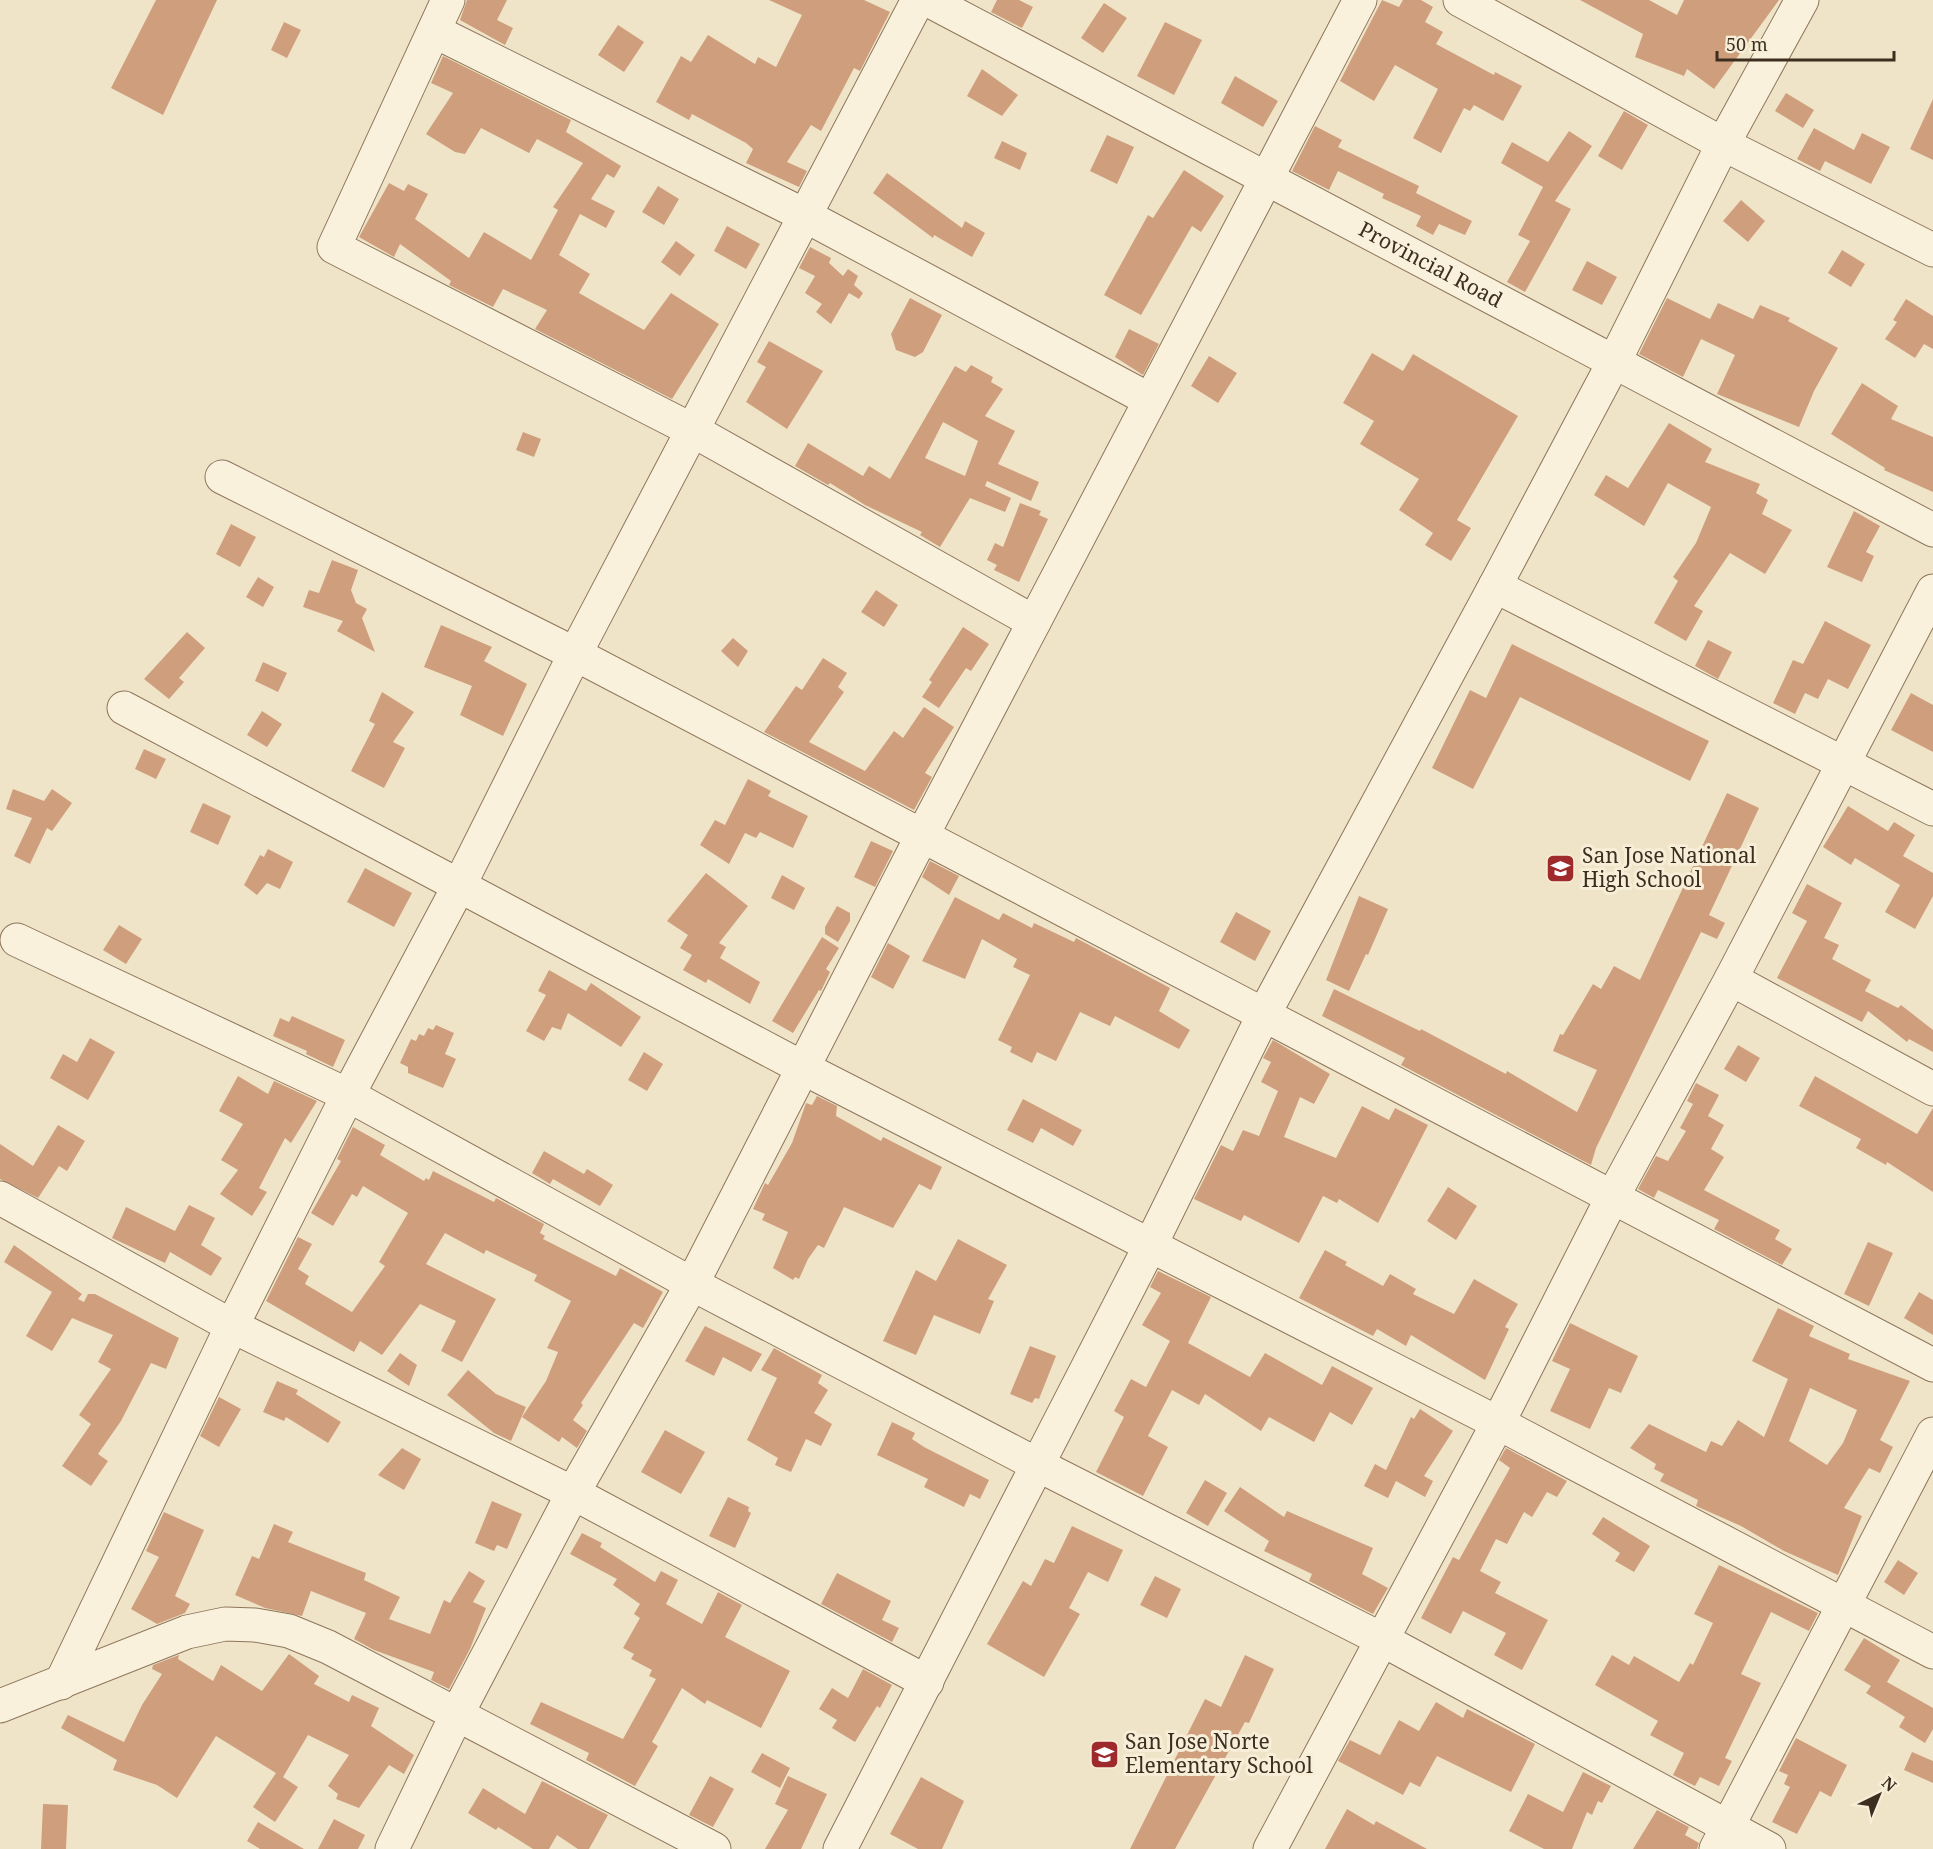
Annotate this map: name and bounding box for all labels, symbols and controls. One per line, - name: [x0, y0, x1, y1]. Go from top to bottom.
- scale bar: [1717, 24, 1894, 62]
- text: 50 m: [1726, 32, 1768, 56]
- street label: Provincial Road: [1354, 215, 1508, 314]
- place label: San Jose National High School: [1582, 841, 1756, 893]
- school or university icon: San Jose National High School: [1545, 852, 1577, 884]
- place label: San Jose Norte Elementary School: [1125, 1727, 1313, 1779]
- school or university icon: San Jose Norte Elementary School: [1088, 1738, 1120, 1770]
- north arrow: [1849, 1765, 1909, 1825]
- text: N: [1877, 1772, 1902, 1797]

